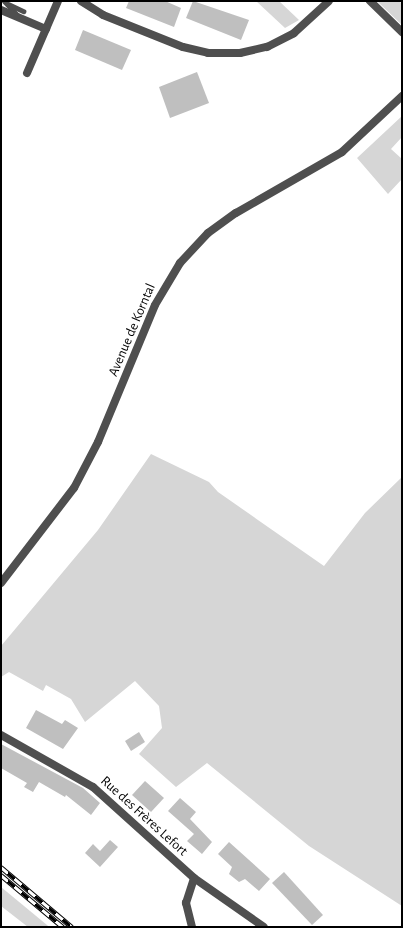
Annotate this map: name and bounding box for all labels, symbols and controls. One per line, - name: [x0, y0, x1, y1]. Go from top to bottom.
- street label: Avenue de Korntal: [105, 281, 159, 379]
- street label: Rue des Frères Lefort: [97, 773, 191, 859]

